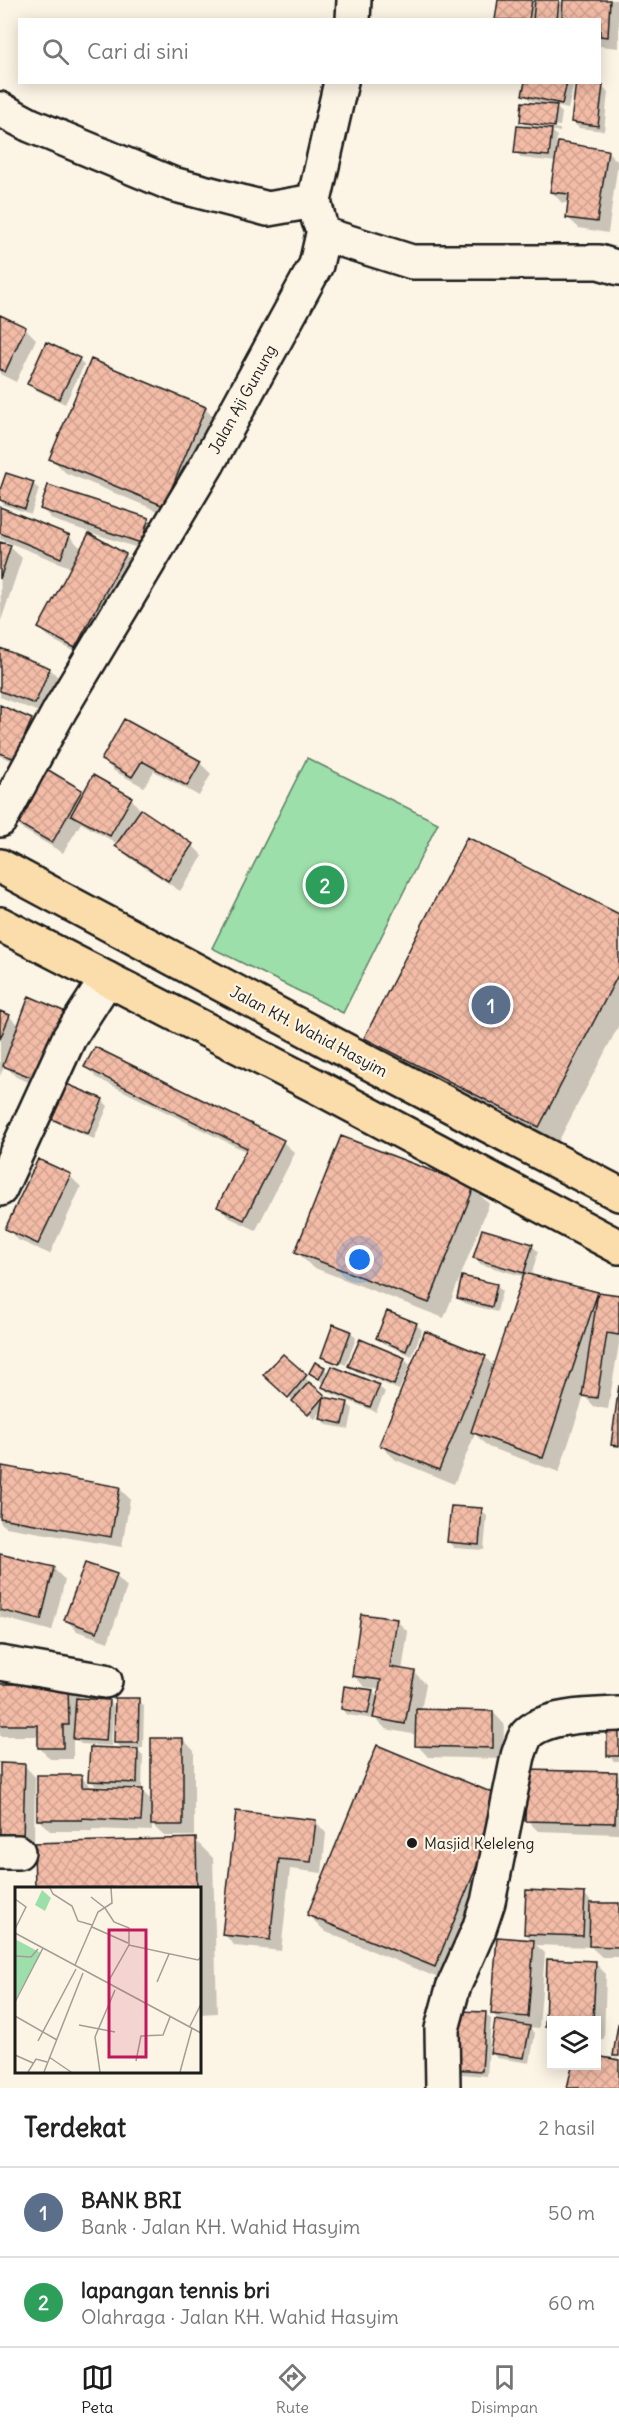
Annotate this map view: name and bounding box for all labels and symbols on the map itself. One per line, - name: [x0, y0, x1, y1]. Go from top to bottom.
- street label: Jalan Aji Gunung: [204, 341, 280, 457]
- pin: 2: [306, 862, 344, 908]
- street label: Jalan KH. Wahid Hasyim: [227, 981, 391, 1081]
- pin: 1: [472, 982, 510, 1028]
- your location: [345, 1245, 374, 1274]
- place label: Masjid Keleleng: [424, 1833, 534, 1853]
- marker: Masjid Keleleng: [405, 1836, 419, 1850]
- inset map: [15, 1887, 201, 2073]

